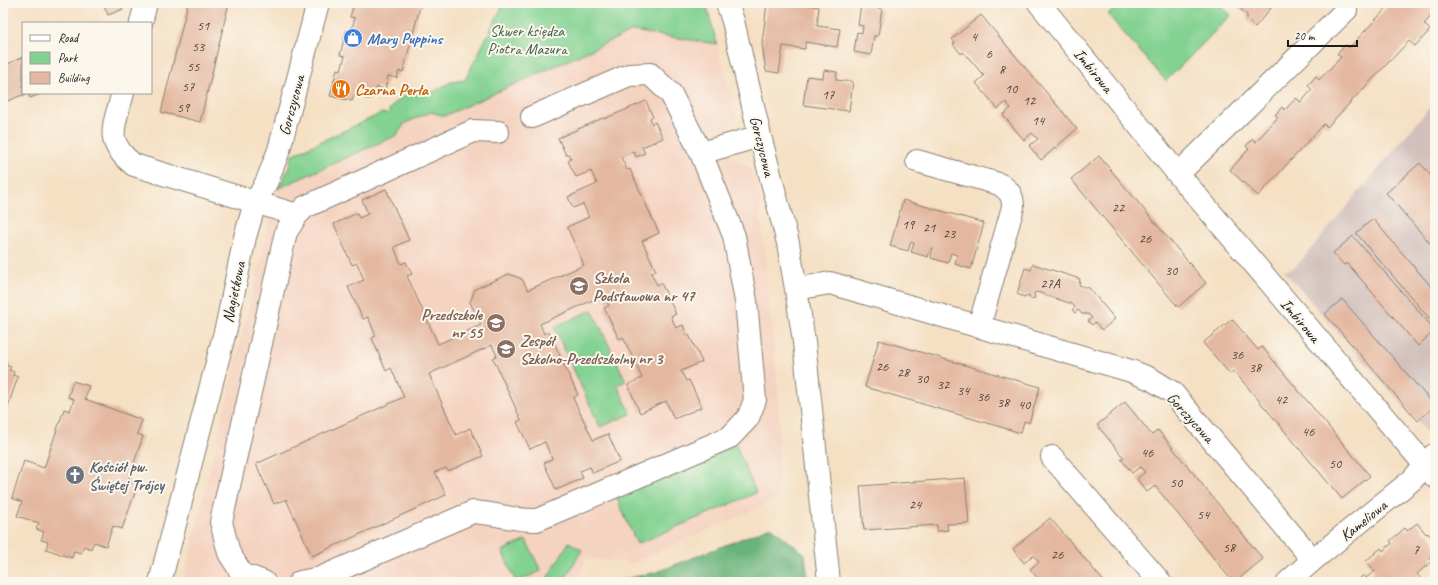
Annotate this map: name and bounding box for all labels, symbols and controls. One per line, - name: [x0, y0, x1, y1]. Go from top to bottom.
- house number: 51: [197, 17, 210, 34]
- park label: Skwer księdza Piotra Mazura: [487, 21, 568, 59]
- legend: [22, 22, 152, 94]
- scale bar: [1288, 22, 1357, 48]
- shop icon: Mary Puppins: [342, 27, 364, 49]
- house number: 4: [971, 28, 979, 45]
- text: 20 m: [1294, 28, 1316, 44]
- place label: Mary Puppins: [367, 29, 444, 49]
- text: Road: [58, 30, 80, 46]
- house number: 53: [192, 38, 206, 55]
- street label: Imbirowa: [1069, 44, 1118, 98]
- house number: 6: [986, 45, 993, 62]
- text: Park: [58, 50, 79, 66]
- house number: 55: [187, 58, 200, 75]
- house number: 8: [999, 61, 1007, 78]
- text: Building: [58, 70, 90, 86]
- street label: Gorczycowa: [274, 72, 310, 138]
- house number: 57: [182, 78, 195, 95]
- restaurant icon: Czarna Perła: [330, 78, 352, 100]
- place label: Czarna Perła: [355, 80, 430, 100]
- house number: 10: [1005, 80, 1019, 97]
- house number: 17: [822, 86, 835, 103]
- house number: 12: [1023, 92, 1037, 109]
- house number: 59: [177, 99, 191, 116]
- house number: 14: [1032, 112, 1046, 129]
- street label: Gorczycowa: [745, 114, 780, 180]
- house number: 22: [1112, 199, 1126, 216]
- house number: 19: [902, 216, 916, 233]
- house number: 21: [923, 219, 936, 236]
- house number: 23: [943, 225, 957, 242]
- house number: 26: [1139, 230, 1152, 247]
- street label: Nagietkowa: [218, 258, 251, 324]
- house number: 30: [1165, 262, 1179, 279]
- place label: Szkoła Podstawowa nr 47: [593, 268, 696, 306]
- school or university icon: Szkoła Podstawowa nr 47: [568, 275, 590, 297]
- house number: 27A: [1040, 275, 1061, 292]
- street label: Imbirowa: [1276, 294, 1325, 348]
- place label: Przedszkole nr 55: [421, 305, 484, 343]
- school or university icon: Przedszkole nr 55: [485, 312, 507, 334]
- place label: Zespół Szkolno-Przedszkolny nr 3: [520, 331, 664, 369]
- school or university icon: Zespół Szkolno-Przedszkolny nr 3: [495, 338, 517, 360]
- house number: 36: [1231, 346, 1244, 363]
- house number: 26: [876, 358, 889, 375]
- house number: 38: [1249, 359, 1263, 376]
- house number: 28: [897, 364, 911, 381]
- house number: 30: [916, 370, 930, 387]
- house number: 32: [937, 376, 951, 393]
- house number: 34: [957, 382, 971, 399]
- house number: 36: [977, 388, 990, 405]
- street label: Gorczycowa: [1162, 388, 1219, 448]
- house number: 42: [1275, 391, 1289, 408]
- house number: 38: [997, 394, 1011, 411]
- house number: 40: [1018, 396, 1032, 413]
- house number: 46: [1302, 423, 1315, 440]
- house number: 46: [1141, 444, 1154, 461]
- house number: 50: [1329, 455, 1343, 472]
- place label: Kościół pw. Świętej Trójcy: [89, 457, 166, 495]
- church icon: Kościół pw. Świętej Trójcy: [64, 464, 86, 486]
- house number: 50: [1170, 474, 1184, 491]
- street label: Kameliowa: [1336, 495, 1392, 546]
- house number: 24: [909, 496, 923, 513]
- house number: 54: [1197, 506, 1211, 523]
- house number: 58: [1223, 539, 1237, 556]
- house number: 7: [1413, 541, 1420, 558]
- house number: 26: [1051, 546, 1064, 563]

